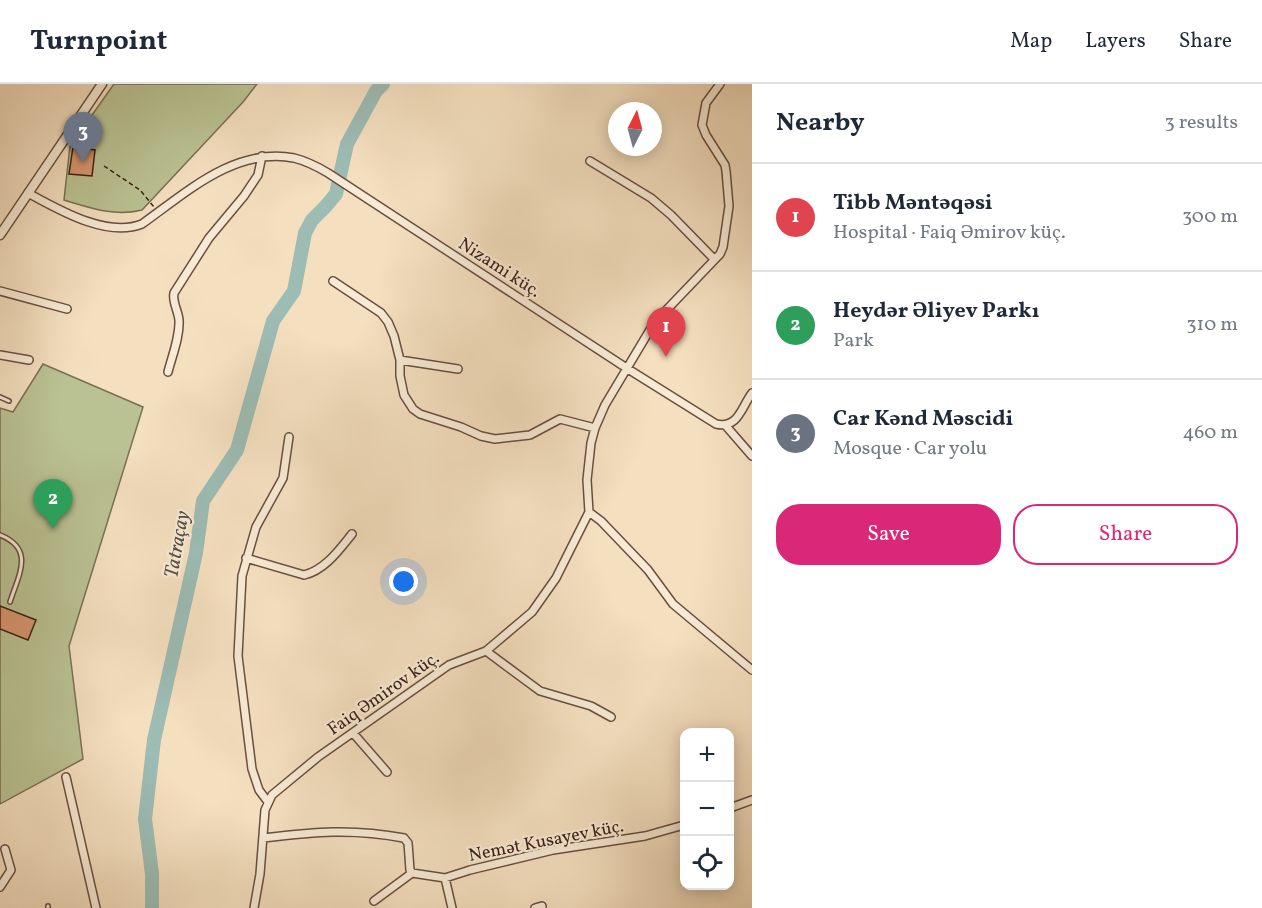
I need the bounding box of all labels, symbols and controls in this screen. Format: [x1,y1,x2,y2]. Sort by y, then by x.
text: Turnpoint [30,22,167,61]
text: Map [1010,27,1052,56]
text: Layers [1085,27,1146,56]
text: Share [1179,27,1232,56]
north arrow [608,102,662,156]
text: Nearby [776,105,865,141]
text: 3 results [1164,109,1238,137]
pin: 3 [64,112,103,162]
text: Tibb Məntəqəsi [833,188,993,219]
text: 1 [791,203,800,231]
text: 300 m [1182,203,1238,231]
text: Hospital · Faiq Əmirov küç. [833,219,1066,247]
street label: Nizami küç. [453,232,545,304]
text: Heydər Əliyev Parkı [833,296,1039,327]
pin: 1 [646,308,686,357]
text: 2 [790,311,801,339]
text: 310 m [1186,311,1238,339]
text: Park [833,327,874,355]
text: Car Kənd Məscidi [833,404,1013,435]
text: 3 [790,419,801,447]
text: 460 m [1182,419,1238,447]
text: Mosque · Car yolu [833,435,987,463]
pin: 2 [34,480,72,529]
button: Save [776,504,1001,565]
button: Share [1013,504,1238,565]
water label: Tatraçay [158,508,198,580]
your location [389,567,418,596]
street label: Faiq Əmirov küç. [323,646,445,742]
map controls [680,728,734,890]
button: + [680,728,734,782]
button: − [680,782,734,836]
street label: Nemət Kusayev küç. [467,814,626,869]
button: locate [680,836,734,890]

